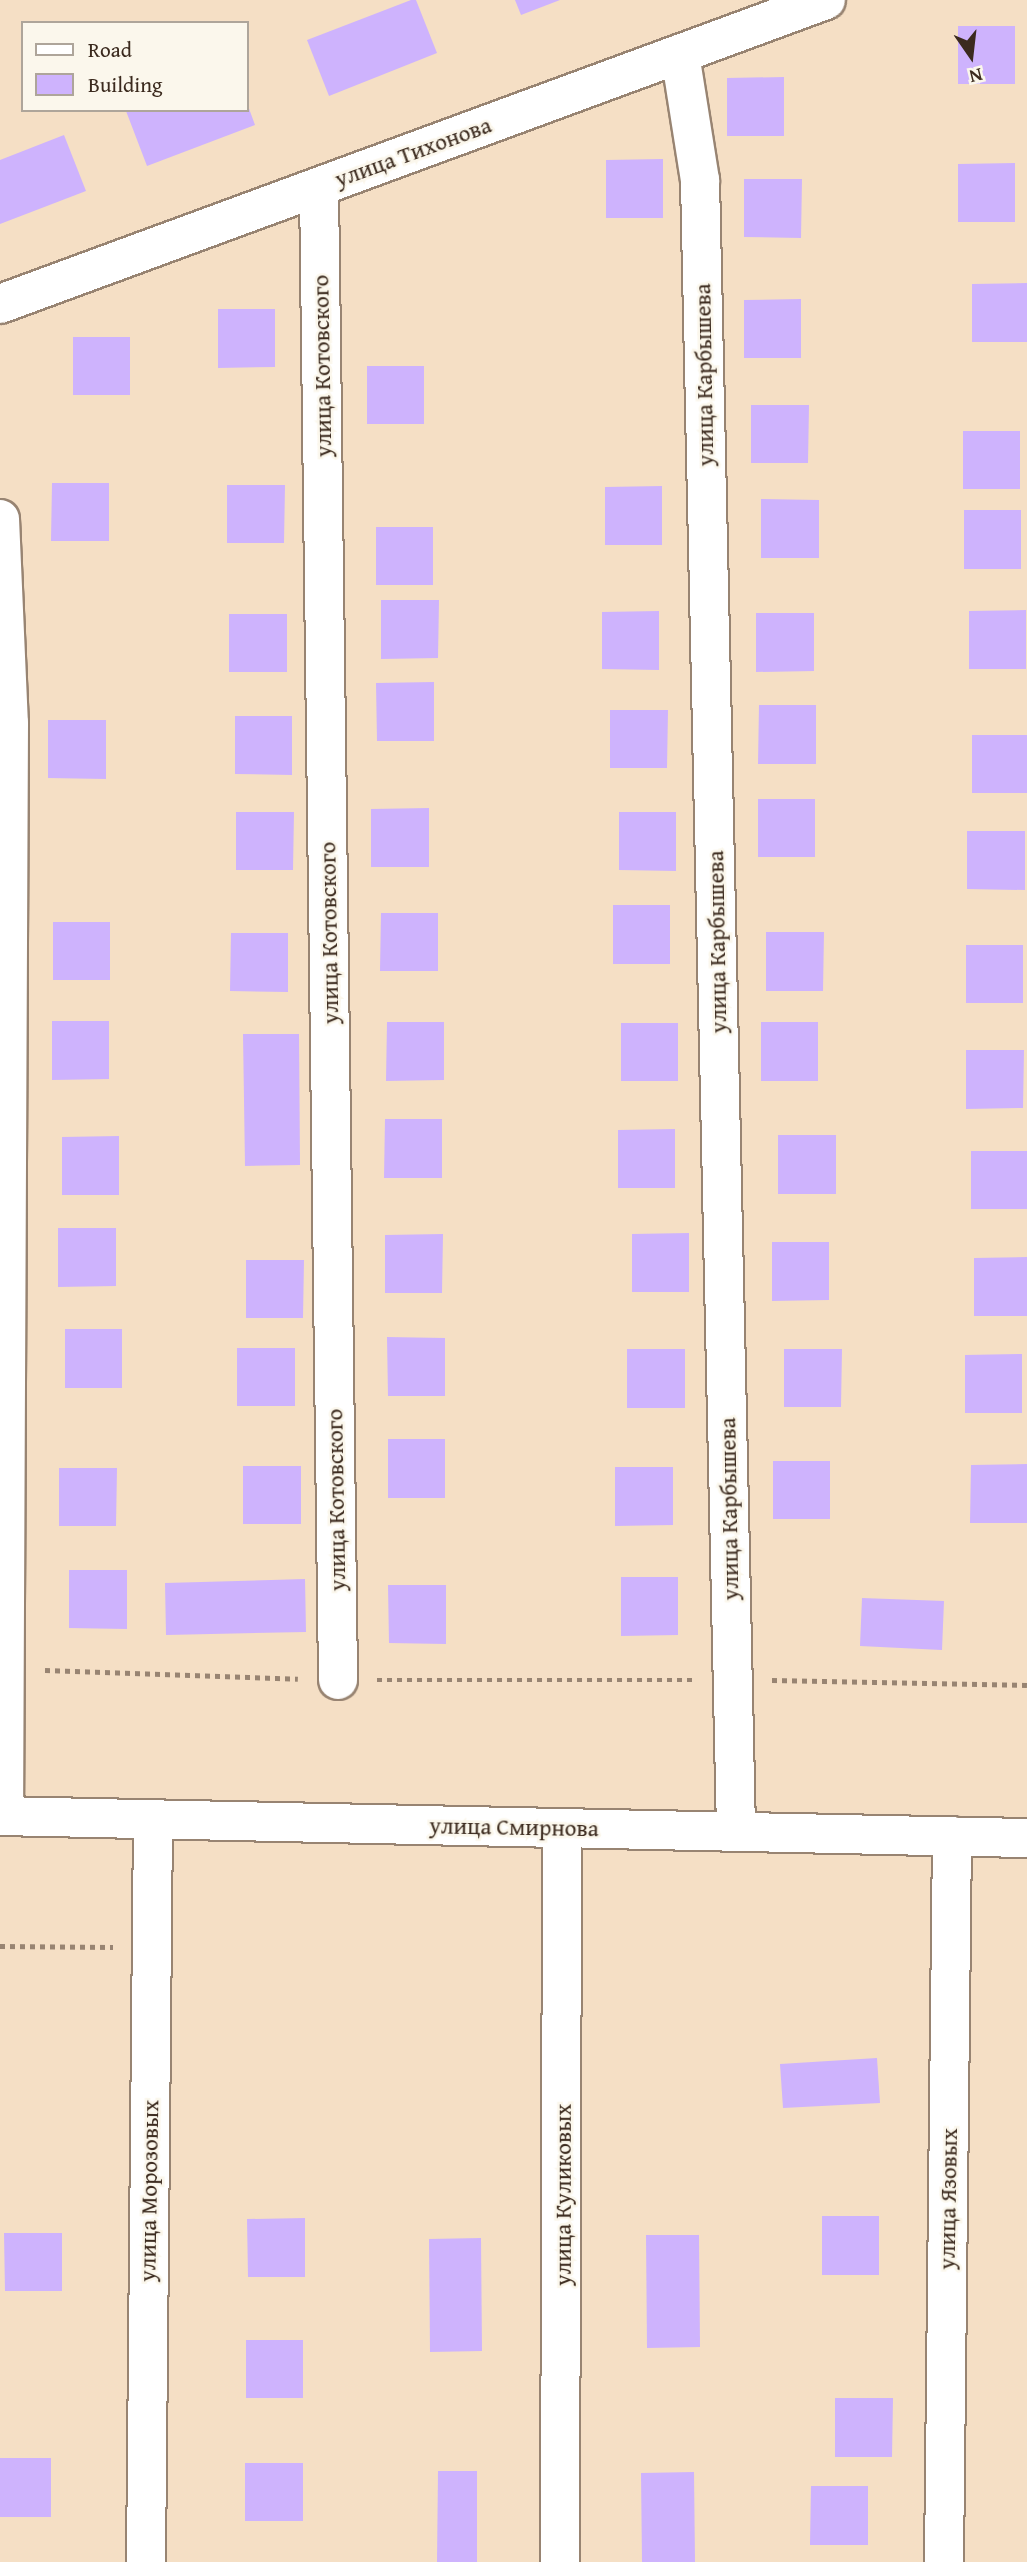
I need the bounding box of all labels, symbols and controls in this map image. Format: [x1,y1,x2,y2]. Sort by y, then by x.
legend [21,21,248,112]
north arrow [936,21,1006,91]
text: Road [88,34,132,65]
text: N [967,61,986,91]
text: Building [88,69,162,100]
street label: улица Тихонова [331,111,495,193]
street label: улица Котовского [307,275,337,457]
street label: улица Карбышева [689,283,719,467]
street label: улица Котовского [314,842,344,1024]
street label: улица Карбышева [702,850,732,1034]
street label: улица Котовского [321,1409,351,1591]
street label: улица Карбышева [714,1417,744,1601]
street label: улица Смирнова [429,1812,599,1842]
street label: улица Морозовых [134,2100,164,2282]
street label: улица Куликовых [549,2104,577,2286]
street label: улица Язовых [933,2128,963,2270]

